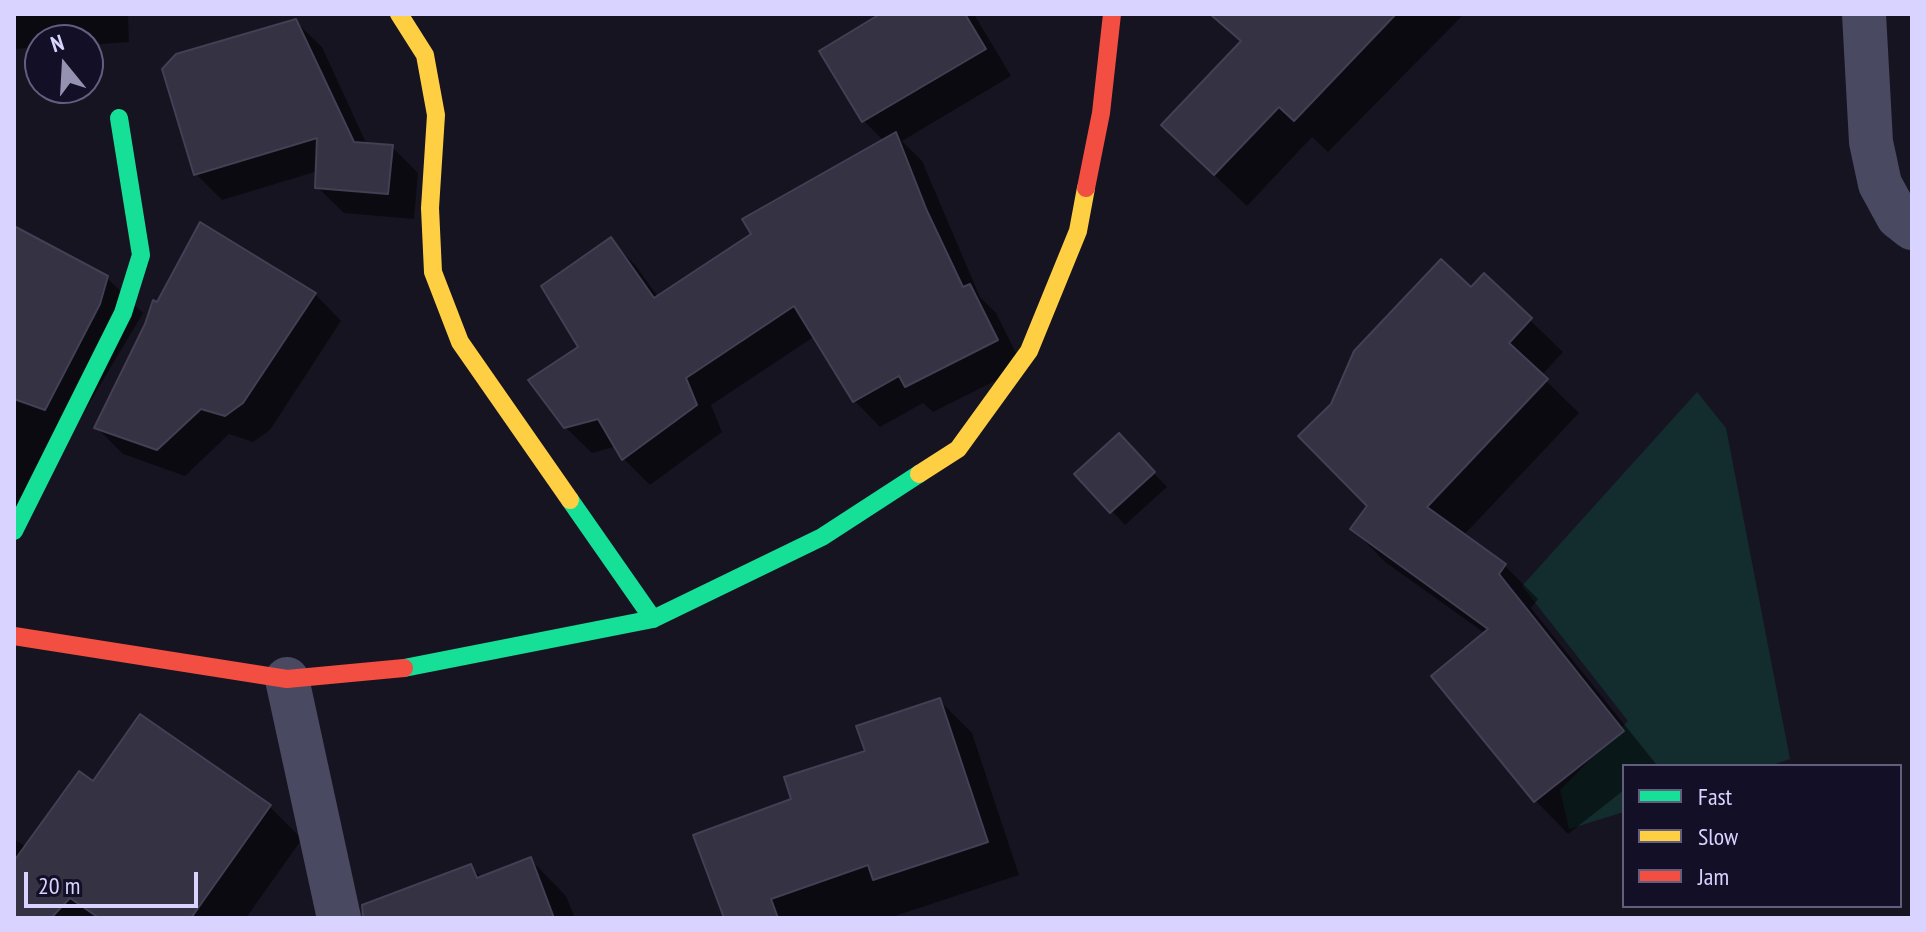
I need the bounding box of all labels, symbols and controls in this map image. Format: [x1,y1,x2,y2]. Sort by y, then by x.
north arrow [24,24,104,104]
text: N [47,28,67,58]
legend [1622,764,1902,908]
text: Fast [1698,781,1732,812]
text: Slow [1698,821,1738,852]
scale bar [28,856,202,906]
text: Jam [1698,861,1729,892]
text: 20 m [38,870,80,901]

